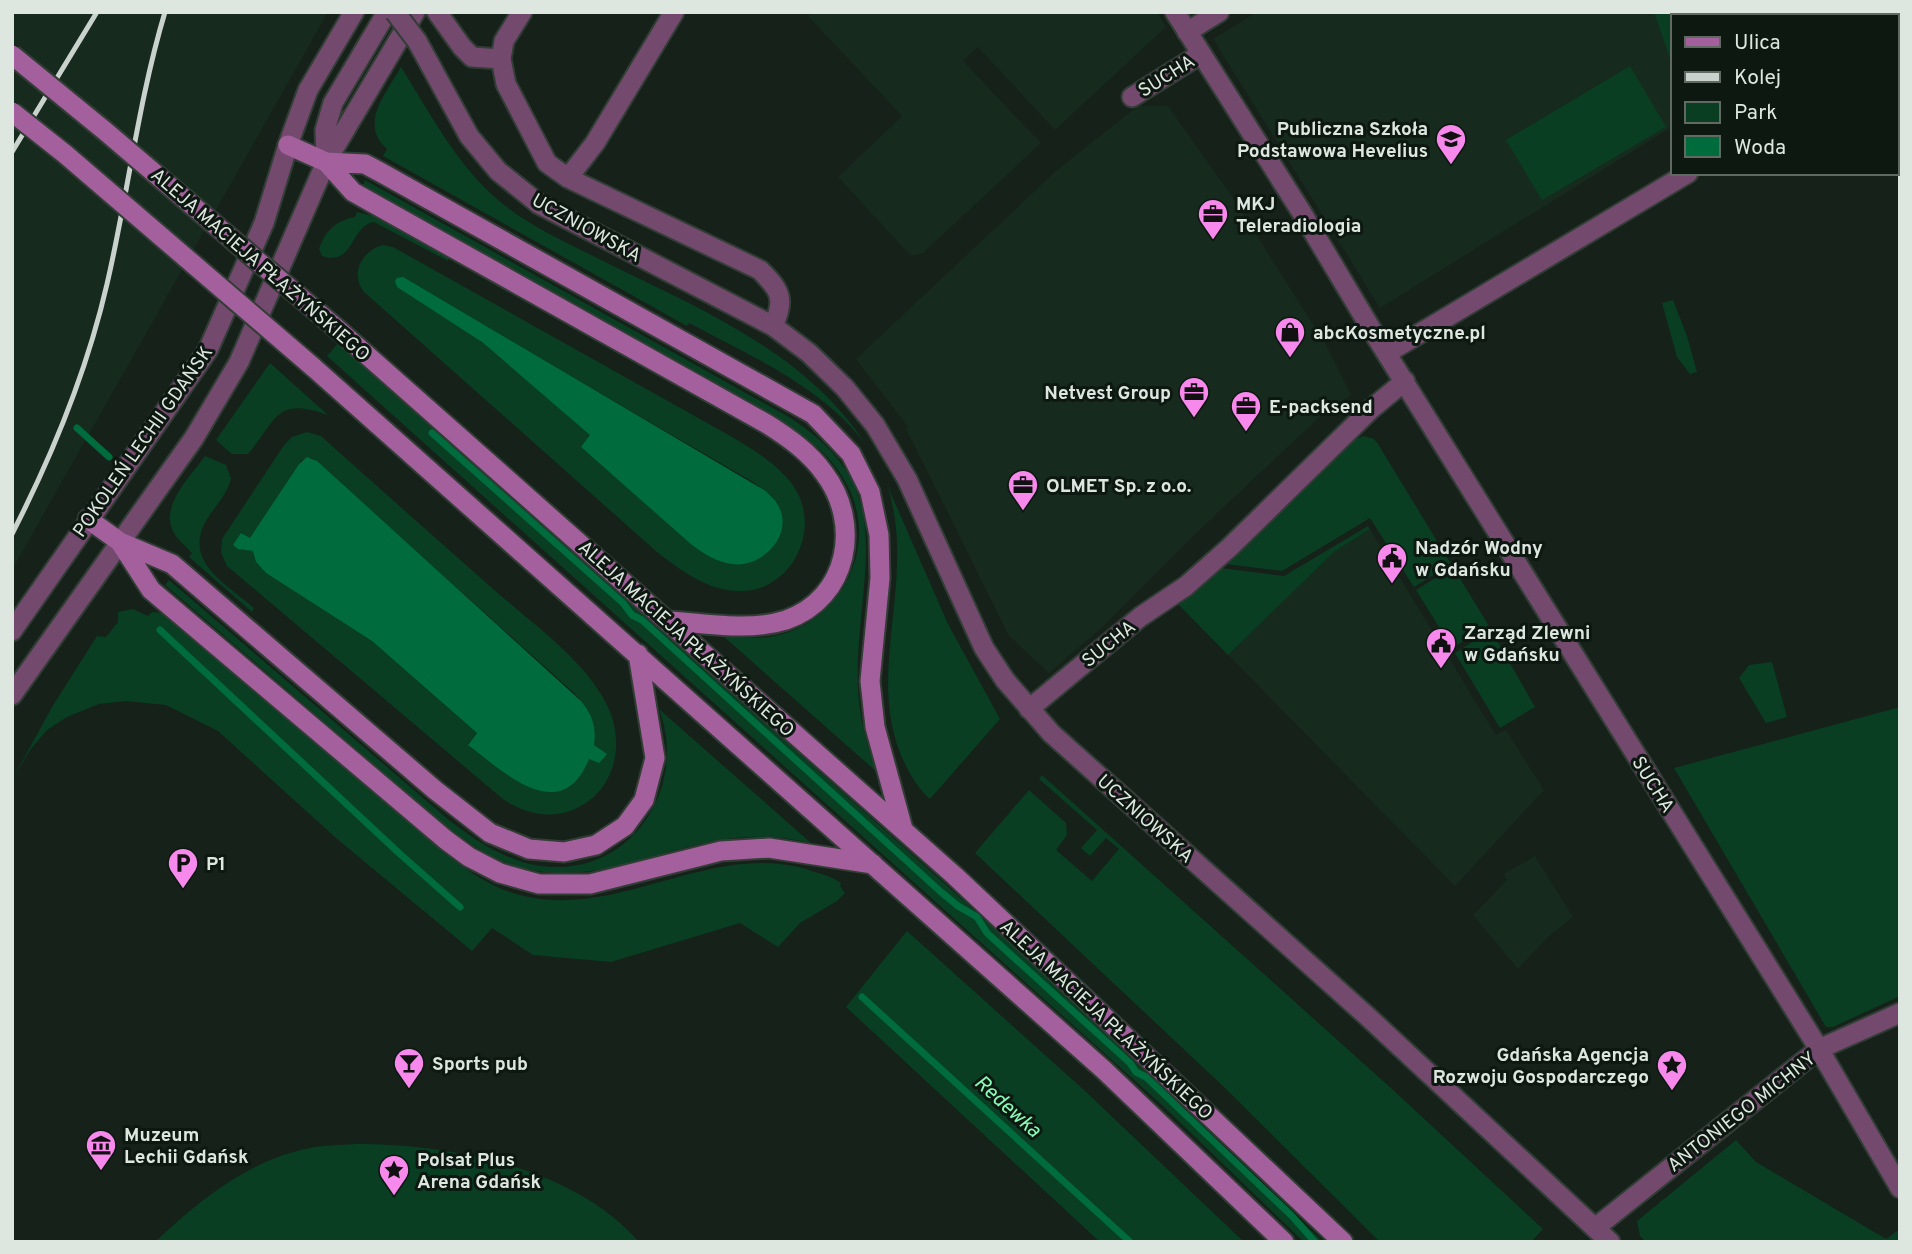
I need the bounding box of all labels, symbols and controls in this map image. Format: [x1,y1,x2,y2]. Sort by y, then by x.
legend [1671,14,1898,175]
text: Ulica [1734,30,1781,57]
street label: SUCHA [1134,50,1200,103]
text: Kolej [1734,65,1781,92]
text: Park [1734,100,1777,127]
place label: Publiczna Szkoła Podstawowa Hevelius [1237,118,1428,164]
school or university icon: Publiczna Szkoła Podstawowa Hevelius [1434,122,1468,166]
text: Woda [1734,135,1786,162]
street label: ALEJA MACIEJA PŁAŻYŃSKIEGO [145,163,375,367]
street label: UCZNIOWSKA [527,189,645,269]
place label: MKJ Teleradiologia [1236,193,1361,239]
office icon: MKJ Teleradiologia [1196,197,1230,241]
shop icon: abcKosmetyczne.pl [1273,315,1307,359]
place label: abcKosmetyczne.pl [1313,322,1486,346]
street label: POKOLEŃ LECHII GDAŃSK [68,341,219,542]
office icon: Netvest Group [1177,375,1211,419]
place label: Netvest Group [1044,382,1171,406]
office icon: E-packsend [1229,389,1263,433]
place label: E-packsend [1269,396,1373,420]
office icon: OLMET Sp. z o.o. [1006,468,1040,512]
place label: OLMET Sp. z o.o. [1046,475,1191,499]
street label: ALEJA MACIEJA PŁAŻYŃSKIEGO [573,535,799,743]
place label: Nadzór Wodny w Gdańsku [1415,537,1543,583]
public building icon: Nadzór Wodny w Gdańsku [1375,541,1409,585]
street label: SUCHA [1077,616,1141,674]
place label: Zarząd Zlewni w Gdańsku [1464,622,1590,668]
public building icon: Zarząd Zlewni w Gdańsku [1424,626,1458,670]
street label: SUCHA [1626,752,1679,818]
street label: UCZNIOWSKA [1091,770,1198,869]
parking icon: P1 [166,846,200,890]
place label: P1 [206,853,226,877]
street label: ALEJA MACIEJA PŁAŻYŃSKIEGO [994,915,1218,1126]
place label: Gdańska Agencja Rozwoju Gospodarczego [1433,1044,1649,1090]
bar icon: Sports pub [392,1046,426,1090]
street label: ANTONIEGO MICHNY [1663,1047,1821,1178]
place icon: Gdańska Agencja Rozwoju Gospodarczego [1655,1048,1689,1092]
place label: Sports pub [432,1053,528,1077]
water label: Redewka [968,1070,1046,1144]
place label: Muzeum Lechii Gdańsk [124,1124,249,1170]
museum icon: Muzeum Lechii Gdańsk [84,1128,118,1172]
place label: Polsat Plus Arena Gdańsk [417,1149,542,1195]
place icon: Polsat Plus Arena Gdańsk [377,1153,411,1197]

